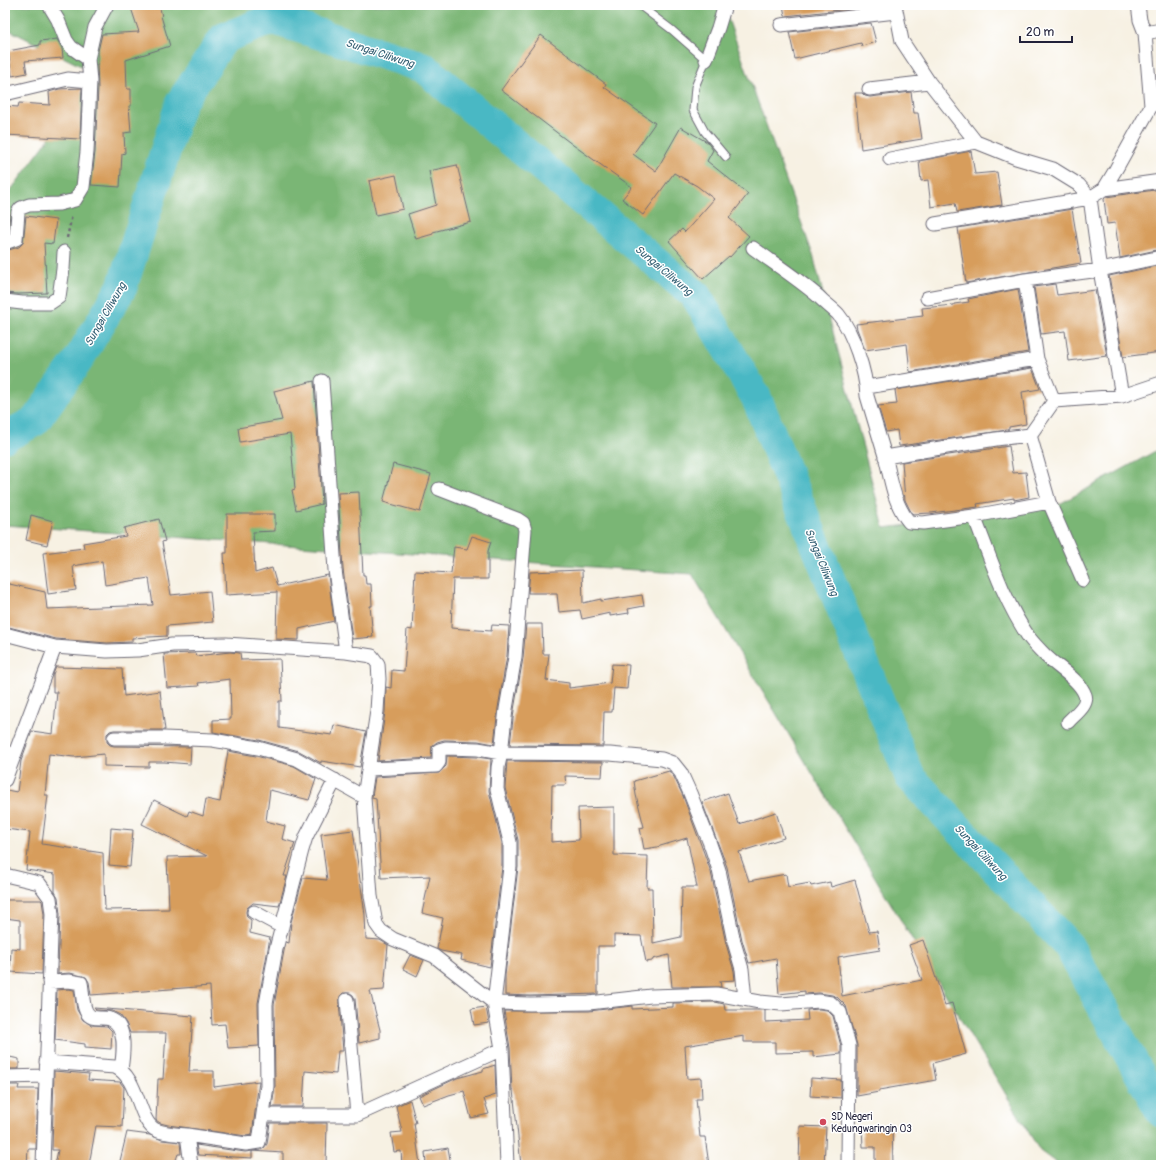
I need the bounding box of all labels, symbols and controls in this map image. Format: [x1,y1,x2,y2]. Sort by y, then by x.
scale bar [1020,18,1072,44]
text: 20 m [1026,25,1055,40]
water label: Sungai Ciliwung [344,36,417,71]
water label: Sungai Ciliwung [632,243,696,299]
water label: Sungai Ciliwung [82,279,130,348]
water label: Sungai Ciliwung [802,527,841,599]
water label: Sungai Ciliwung [952,822,1011,884]
place label: SD Negeri Kedungwaringin 03 [831,1111,912,1135]
marker: SD Negeri Kedungwaringin 03 [818,1117,828,1127]

